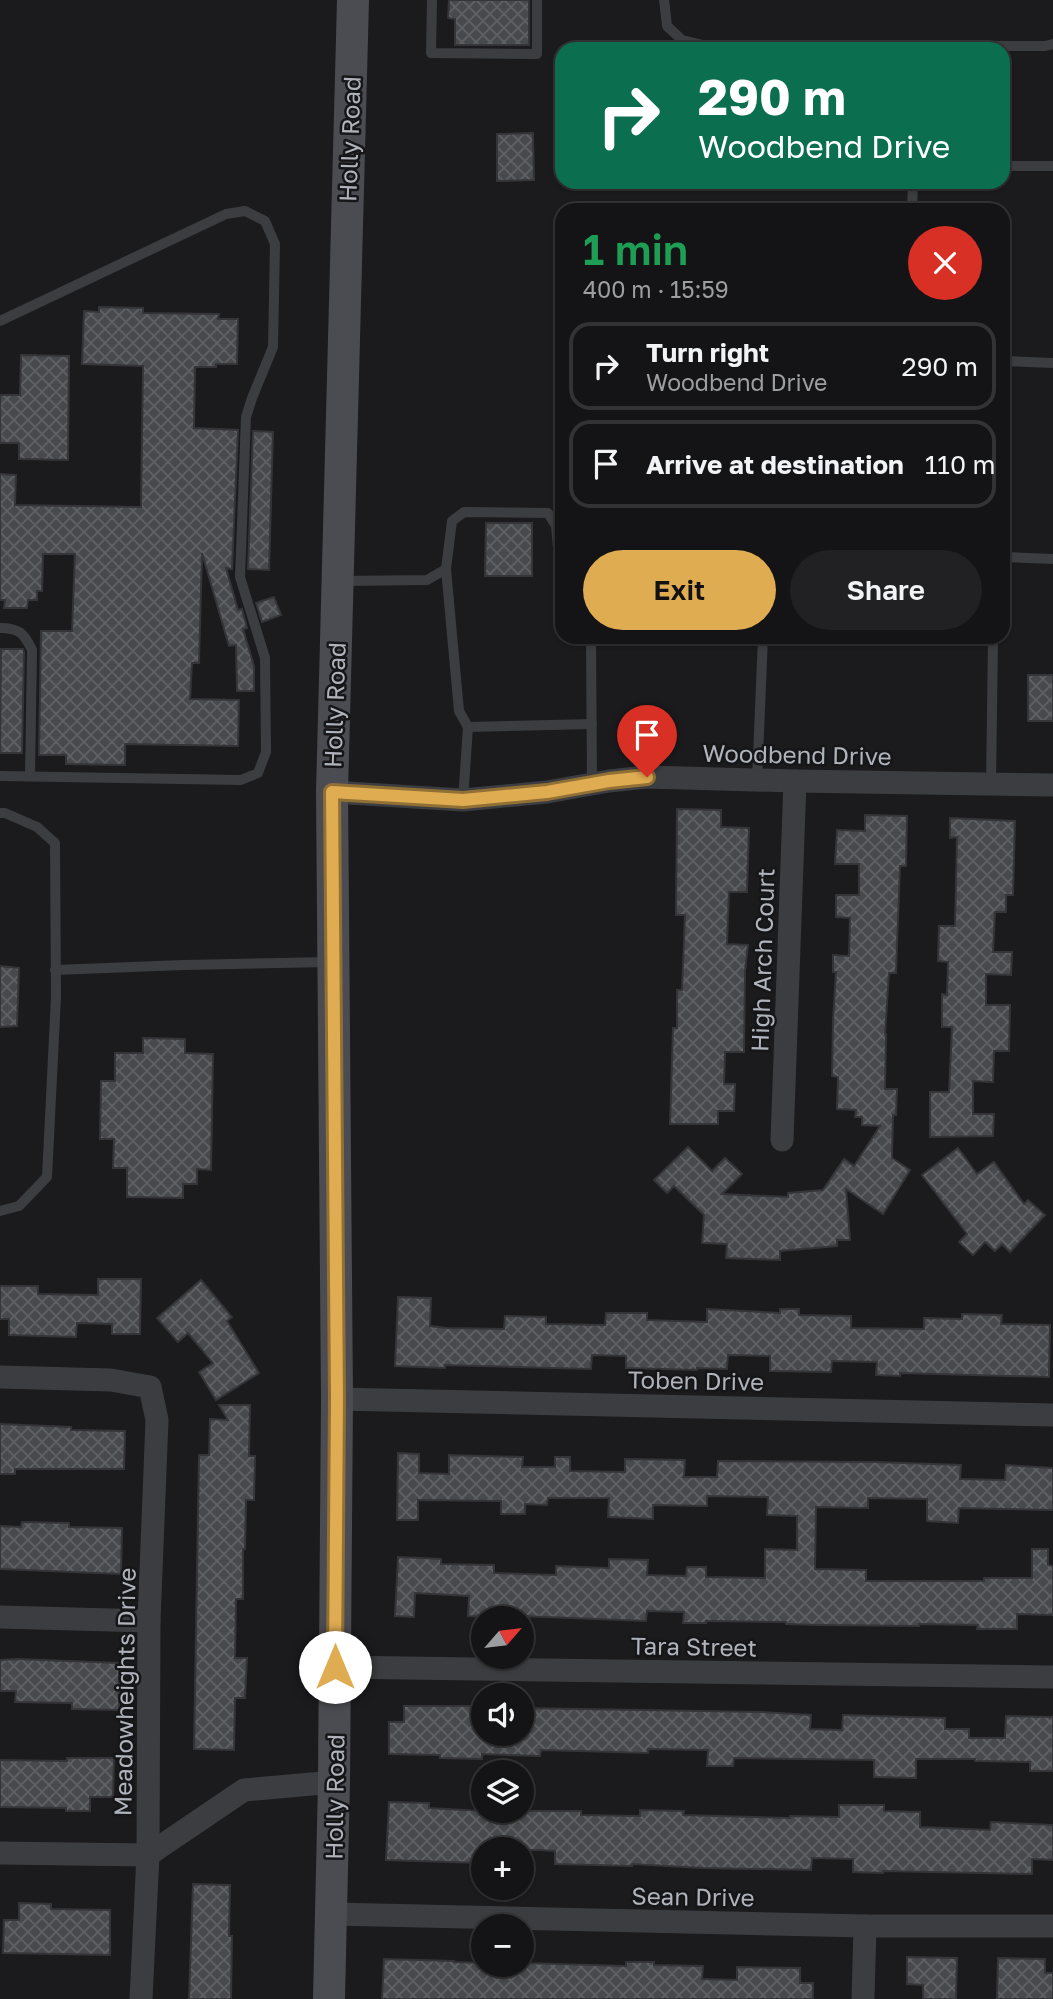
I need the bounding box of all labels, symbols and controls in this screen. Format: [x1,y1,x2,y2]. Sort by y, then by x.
text: 290 m [698,67,846,126]
icon: right [583,70,674,161]
street label: Holly Road [332,76,366,202]
text: Woodbend Drive [698,127,950,165]
text: 1 min [583,224,688,274]
button: close [908,226,982,300]
text: 400 m · 15:59 [583,275,729,303]
text: Turn right [646,337,769,368]
icon: right [587,347,625,385]
text: 290 m [902,351,978,382]
text: Woodbend Drive [646,368,827,396]
icon: arrive [587,445,625,483]
text: Arrive at destination [646,449,904,480]
text: 110 m [925,449,996,480]
button: Exit [583,550,776,630]
button: Share [790,550,982,630]
street label: Holly Road [317,642,351,768]
pin [617,705,677,777]
icon: arrive [628,716,666,754]
street label: Woodbend Drive [702,738,892,770]
street label: High Arch Court [744,868,780,1052]
street label: Toben Drive [628,1364,764,1396]
street label: Meadowheights Drive [107,1567,141,1817]
north arrow [471,1606,534,1670]
map controls [471,1606,534,1977]
position arrow [298,1630,372,1704]
street label: Tara Street [631,1630,757,1662]
button: sound [471,1683,534,1746]
street label: Holly Road [318,1734,350,1860]
button: layers [471,1760,534,1823]
button: + [471,1837,534,1900]
street label: Sean Drive [631,1880,755,1912]
button: − [471,1914,534,1977]

